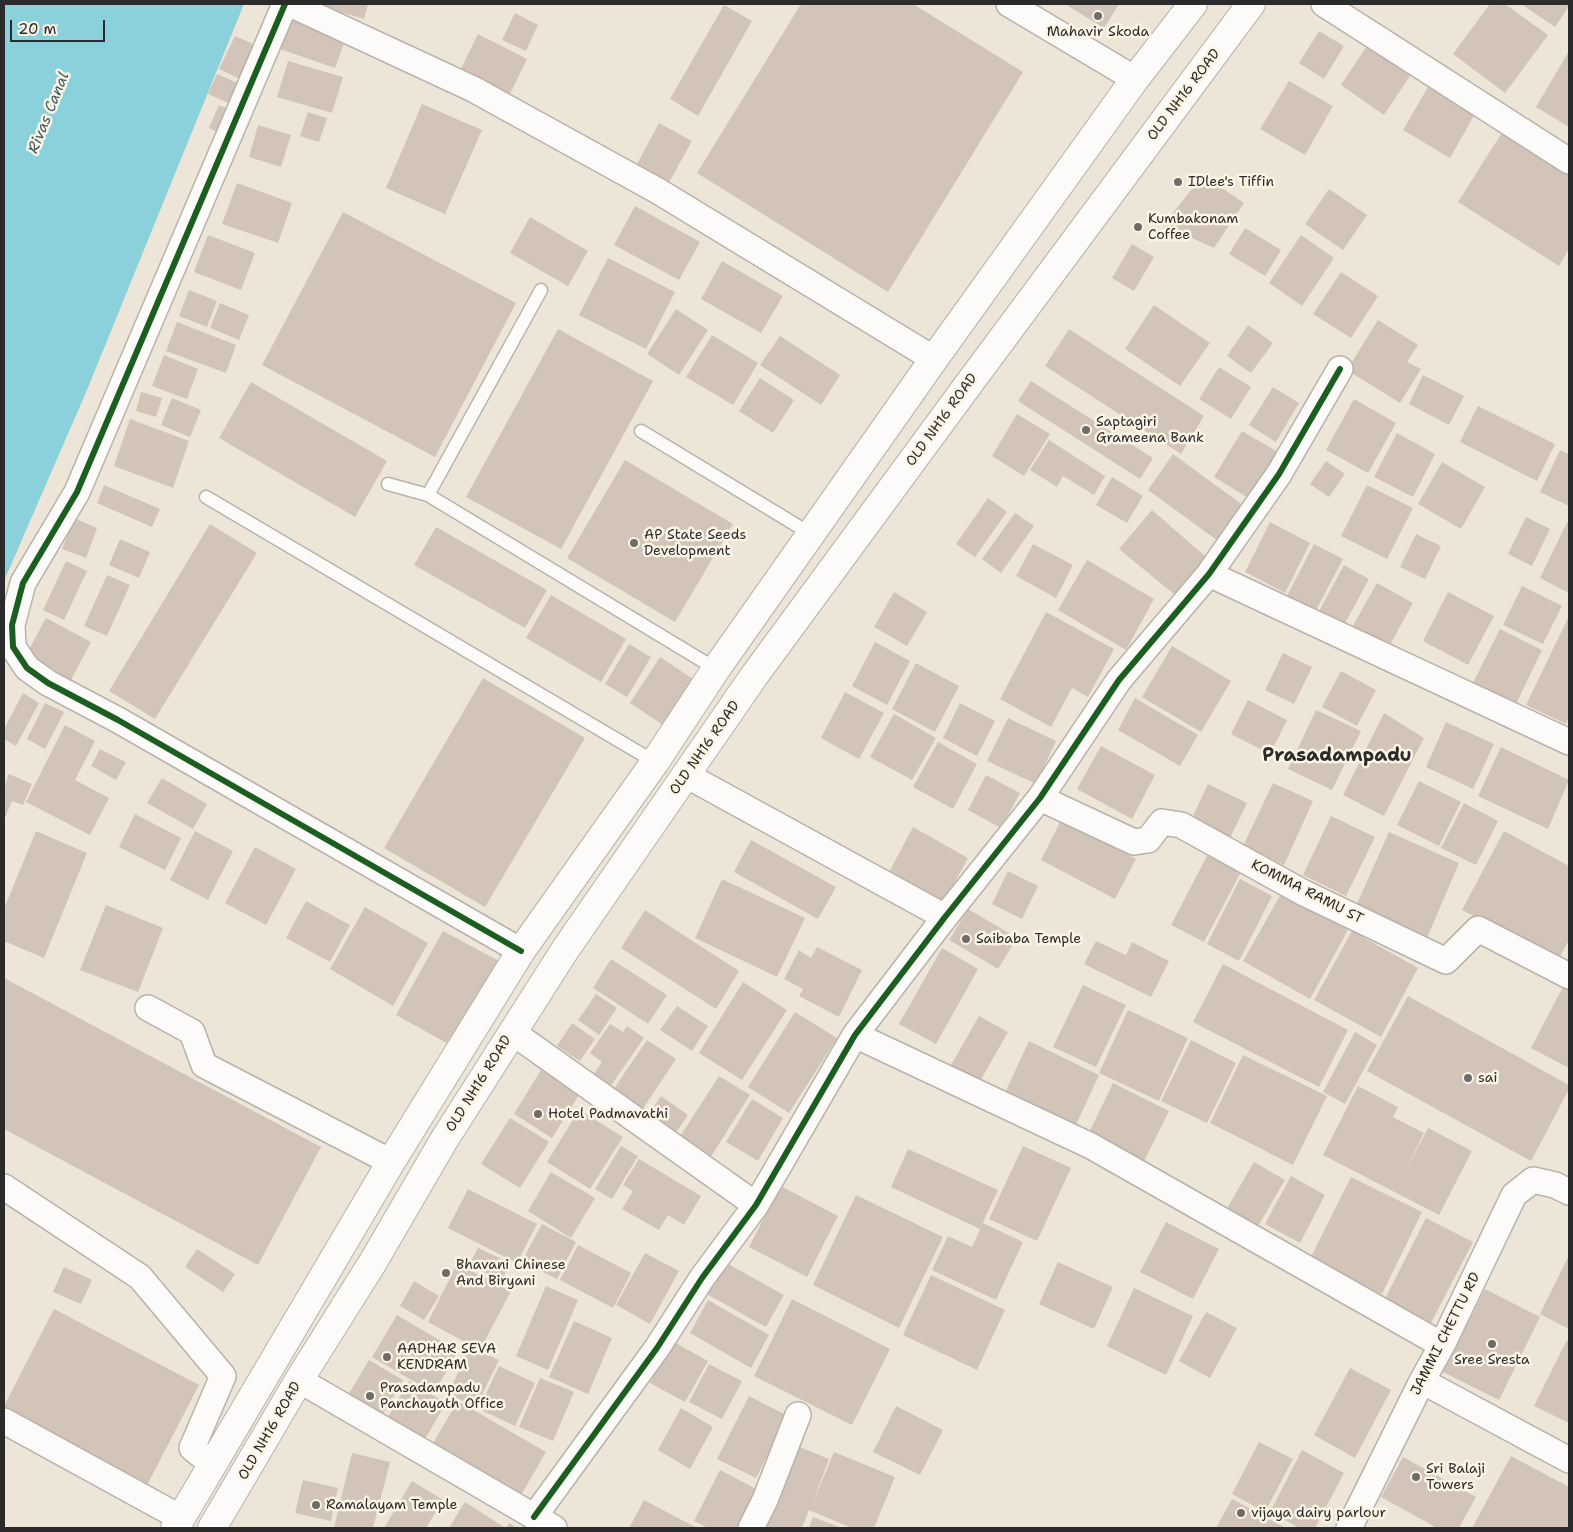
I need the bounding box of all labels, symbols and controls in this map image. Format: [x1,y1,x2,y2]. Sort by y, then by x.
scale bar [12,10,108,42]
marker: Mahavir Skoda [1092,10,1104,22]
text: 20 m [18,19,57,39]
place label: Mahavir Skoda [1047,24,1149,40]
street label: OLD NH16 ROAD [1144,46,1224,144]
water label: Rivas Canal [25,70,73,156]
place label: IDlee's Tiffin [1188,174,1274,190]
marker: IDlee's Tiffin [1172,176,1184,188]
place label: Kumbakonam Coffee [1148,211,1238,243]
marker: Kumbakonam Coffee [1132,221,1144,233]
street label: OLD NH16 ROAD [903,370,981,470]
place label: Saptagiri Grameena Bank [1096,414,1204,447]
marker: Saptagiri Grameena Bank [1080,424,1092,436]
place label: AP State Seeds Development [644,527,746,560]
marker: AP State Seeds Development [628,537,640,549]
street label: OLD NH16 ROAD [666,698,744,798]
district label: Prasadampadu [1262,745,1412,767]
street label: KOMMA RAMU ST [1248,856,1366,928]
place label: Saibaba Temple [976,931,1081,947]
marker: Saibaba Temple [960,933,972,945]
street label: OLD NH16 ROAD [443,1033,515,1135]
place label: sai [1478,1070,1497,1086]
marker: sai [1462,1072,1474,1084]
place label: Hotel Padmavathi [548,1106,668,1122]
marker: Hotel Padmavathi [532,1108,544,1120]
place label: Bhavani Chinese And Biryani [456,1257,566,1290]
marker: Bhavani Chinese And Biryani [440,1267,452,1279]
street label: JAMMI CHETTU RD [1408,1270,1484,1398]
marker: Sree Sresta [1486,1338,1498,1350]
place label: AADHAR SEVA KENDRAM [397,1341,496,1374]
marker: AADHAR SEVA KENDRAM [381,1351,393,1363]
place label: Sree Sresta [1454,1352,1530,1368]
street label: OLD NH16 ROAD [235,1379,305,1483]
place label: Prasadampadu Panchayath Office [380,1380,504,1412]
marker: Prasadampadu Panchayath Office [364,1390,376,1402]
place label: Sri Balaji Towers [1426,1461,1485,1494]
marker: Sri Balaji Towers [1410,1471,1422,1483]
place label: Ramalayam Temple [326,1497,457,1513]
marker: Ramalayam Temple [310,1499,322,1511]
place label: vijaya dairy parlour [1251,1505,1386,1521]
marker: vijaya dairy parlour [1235,1507,1247,1519]

